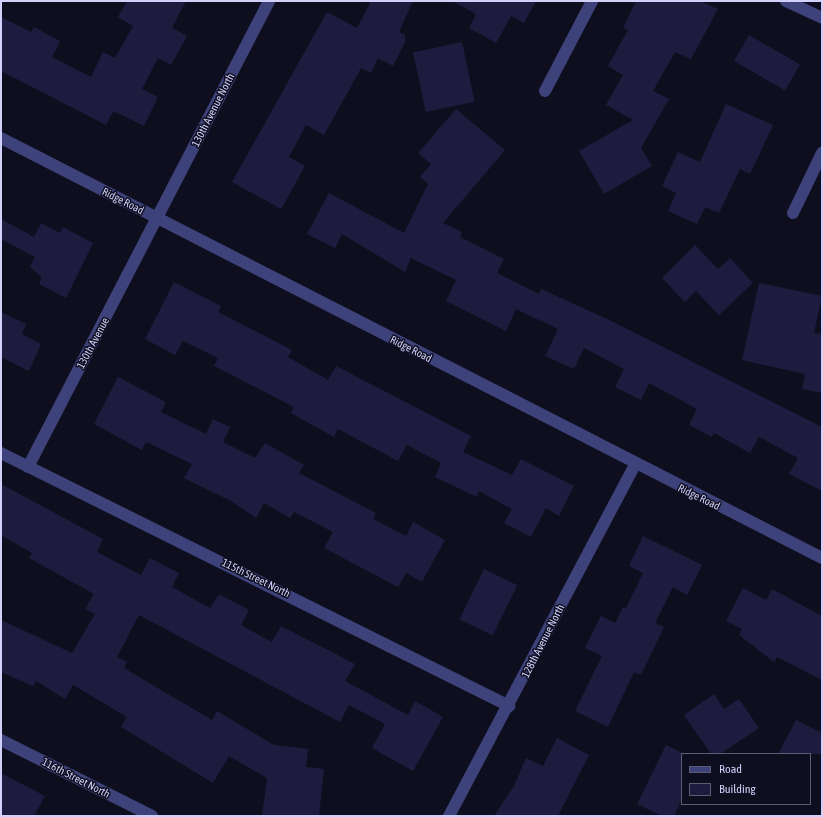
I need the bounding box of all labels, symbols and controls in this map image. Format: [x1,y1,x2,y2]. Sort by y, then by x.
street label: 130th Avenue North [189,71,237,149]
street label: Ridge Road [100,185,146,217]
street label: 130th Avenue [74,315,112,371]
street label: Ridge Road [388,333,434,365]
street label: Ridge Road [676,481,722,513]
street label: 115th Street North [220,556,292,600]
street label: 128th Avenue North [519,602,567,680]
legend [681,753,811,805]
street label: 116th Street North [40,755,112,801]
text: Road [719,762,742,776]
text: Building [719,782,756,796]

